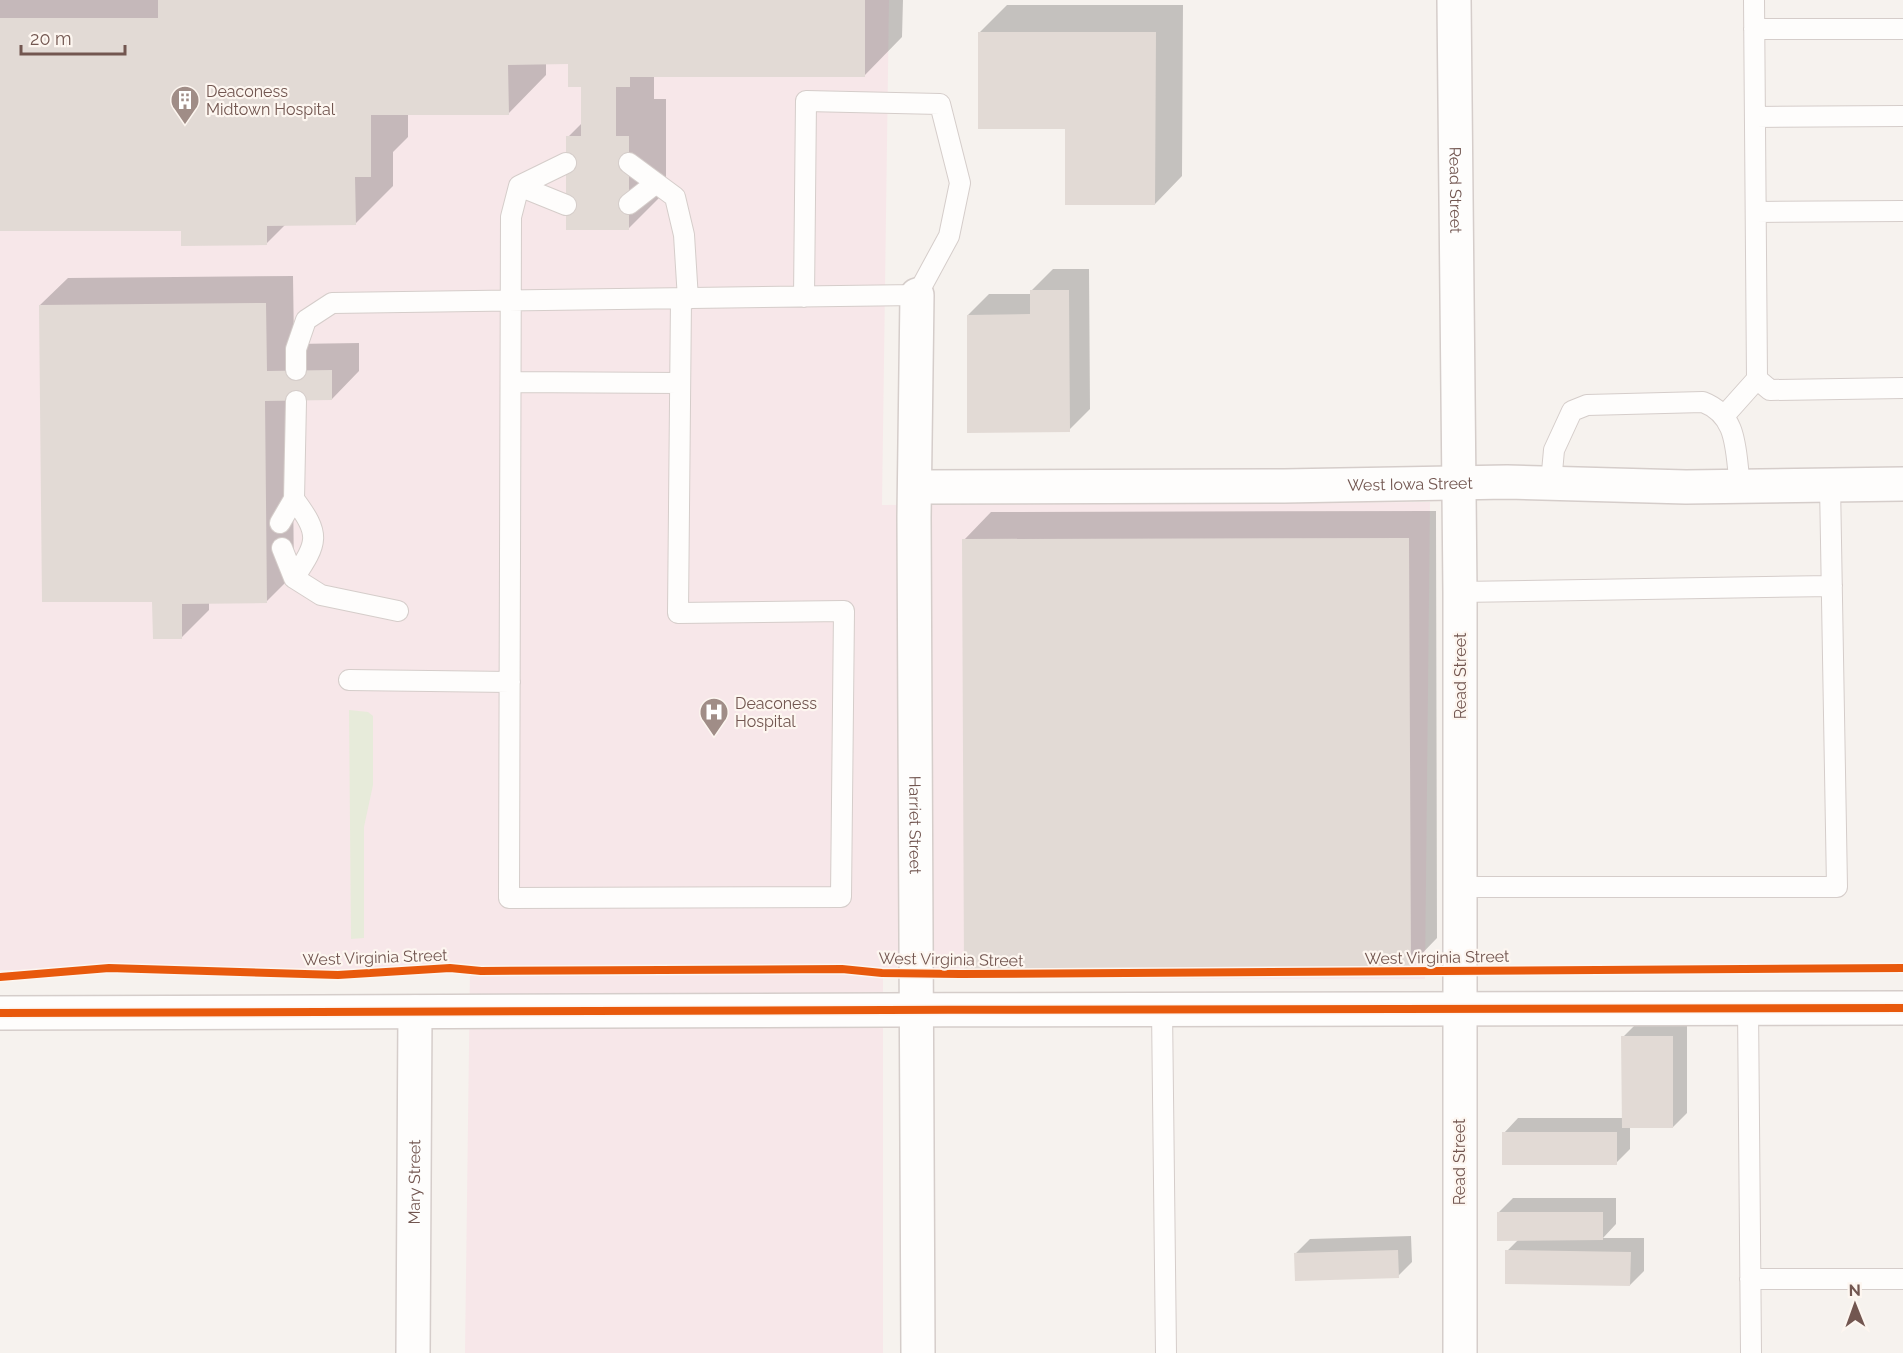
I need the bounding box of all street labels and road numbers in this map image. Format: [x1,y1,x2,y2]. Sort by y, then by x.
street label: Read Street [1445,147,1465,234]
street label: West Iowa Street [1347,474,1473,495]
street label: Read Street [1451,632,1470,719]
street label: Harriet Street [905,776,925,875]
street label: West Virginia Street [302,945,448,970]
street label: West Virginia Street [1364,947,1510,968]
street label: West Virginia Street [878,949,1024,970]
street label: Read Street [1450,1118,1469,1205]
street label: Mary Street [405,1139,424,1225]

